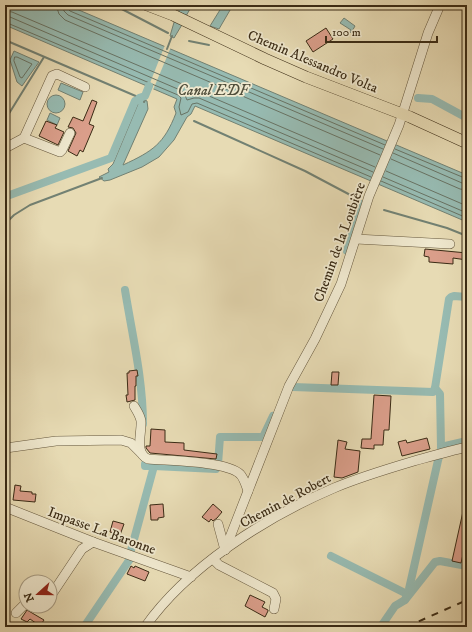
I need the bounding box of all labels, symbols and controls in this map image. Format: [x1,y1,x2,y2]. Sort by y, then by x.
scale bar [326,18,437,44]
text: 100 m [332,25,361,40]
street label: Chemin Alessandro Volta [245,26,380,98]
water label: Canal EDF [178,81,251,100]
street label: Chemin de la Loubière [310,180,370,305]
street label: Chemin de Robert [237,469,335,532]
street label: Impasse La Baronne [45,503,158,559]
north arrow [18,574,58,614]
text: N [21,591,38,604]

